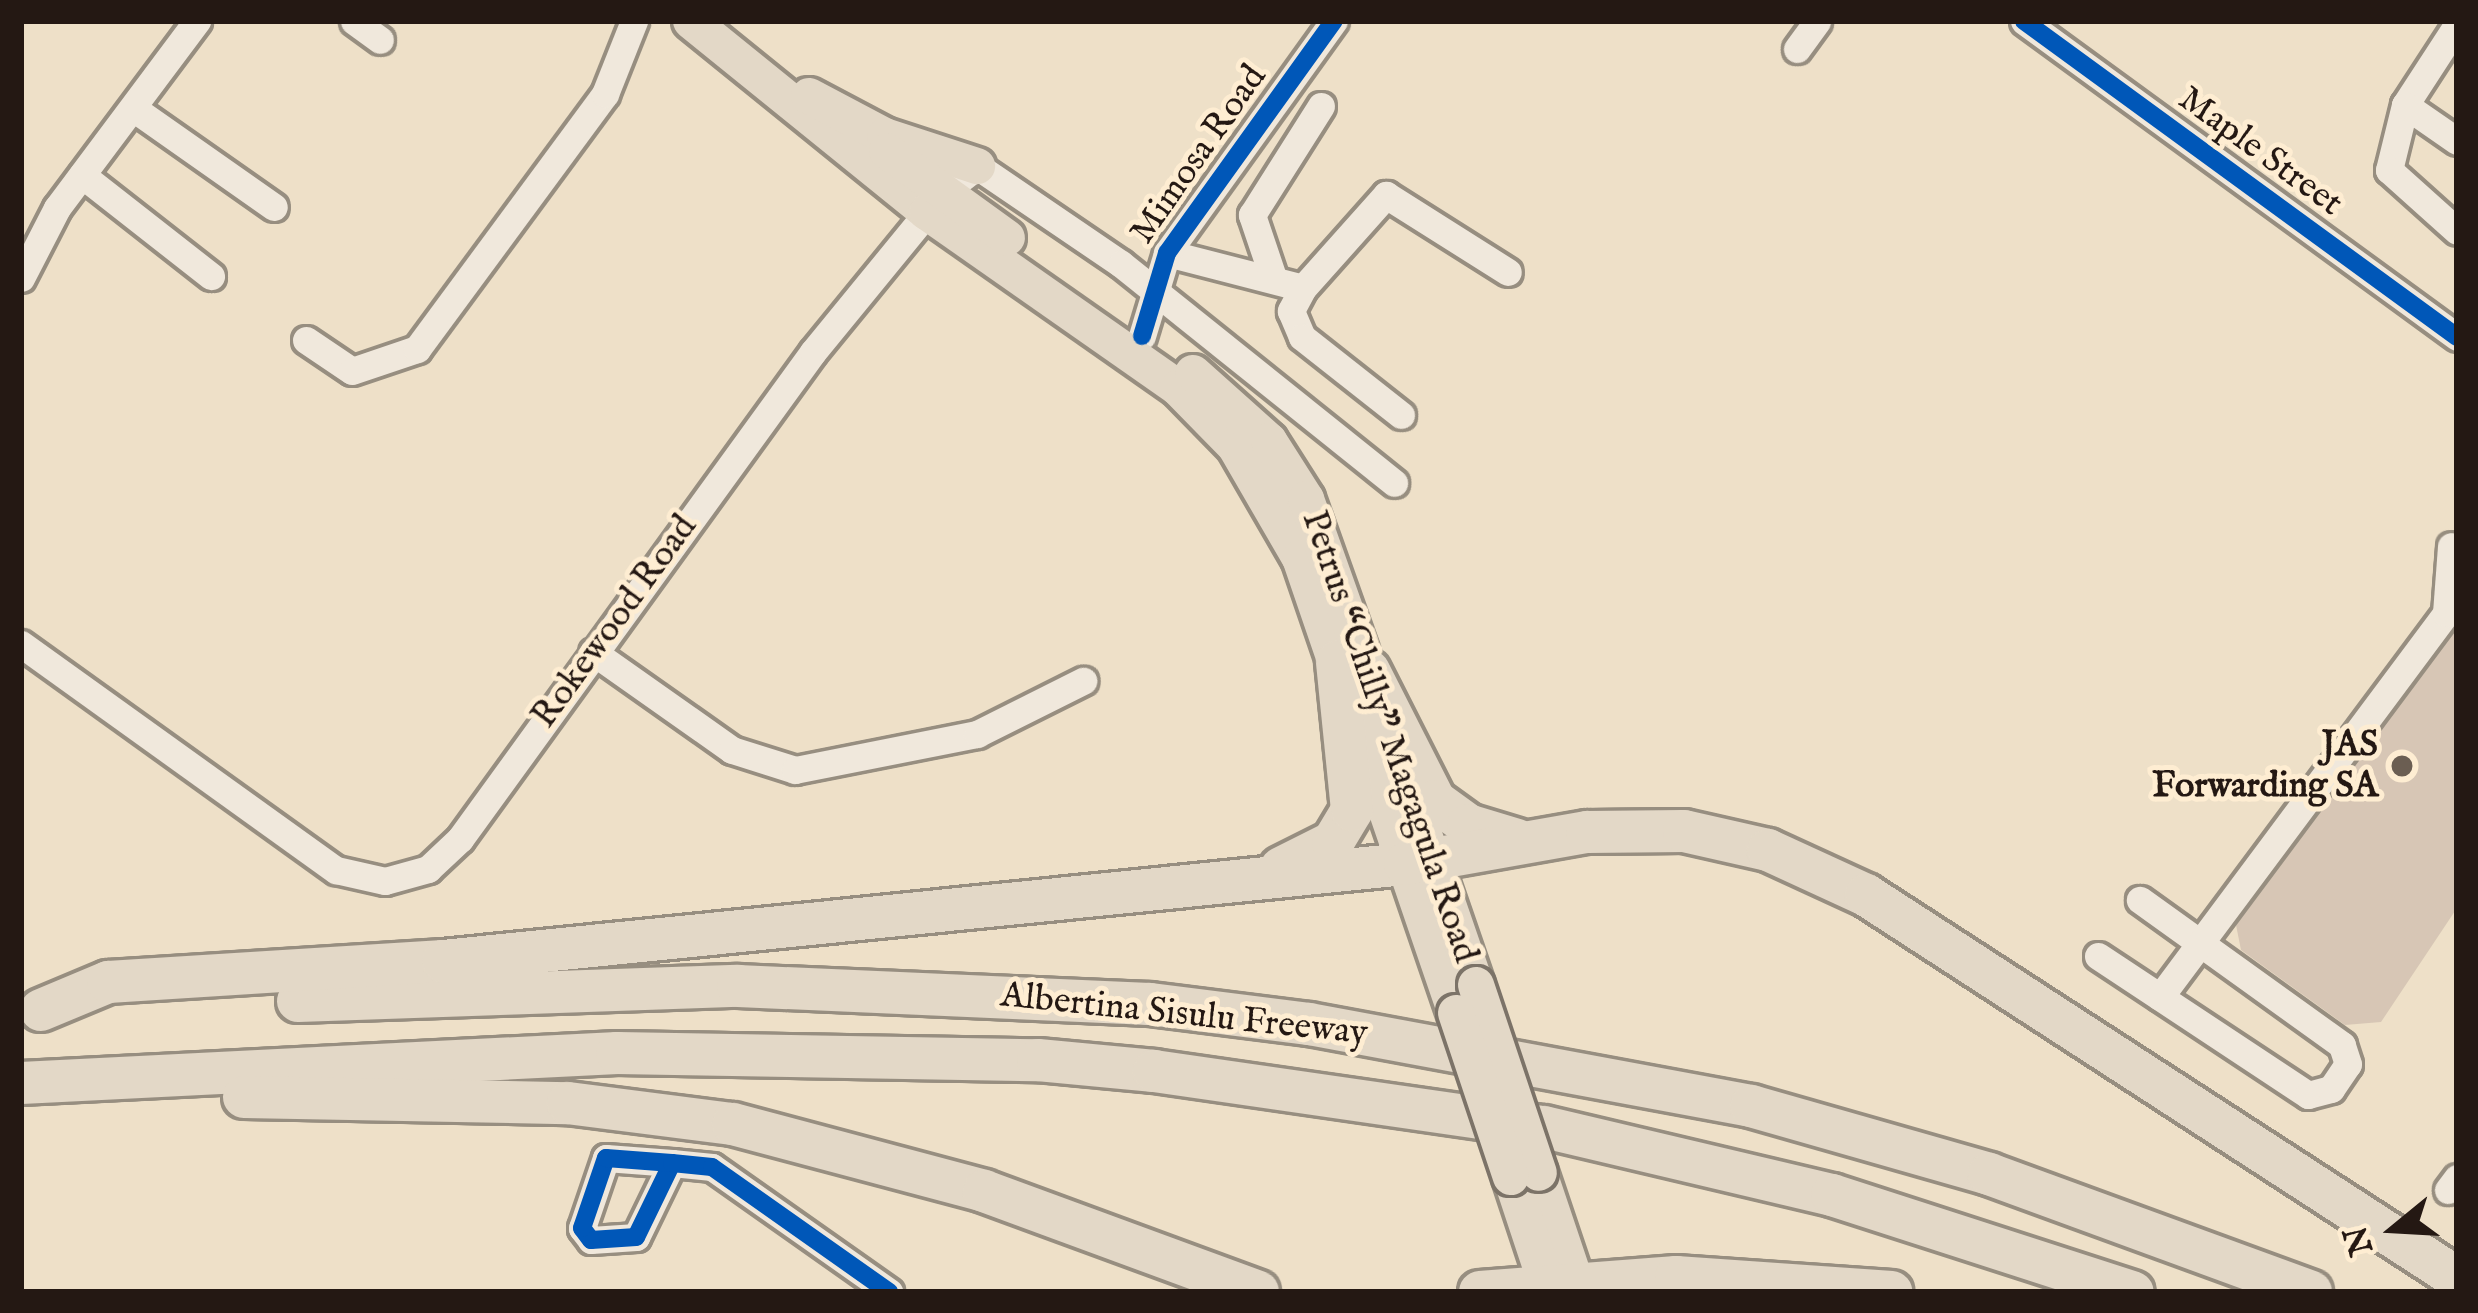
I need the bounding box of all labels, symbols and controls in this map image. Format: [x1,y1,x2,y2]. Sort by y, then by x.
street label: Mimosa Road [1122,57,1276,253]
street label: Maple Street [2170,78,2350,226]
street label: Petrus “Chilly” Magagula Road [1291,506,1487,968]
street label: Rokewood Road [523,507,707,737]
place label: JAS Forwarding SA [2152,723,2378,808]
marker: JAS Forwarding SA [2389,753,2415,779]
street label: Albertina Sisulu Freeway [998,974,1370,1056]
north arrow [2334,1169,2454,1289]
text: N [2335,1220,2384,1260]

